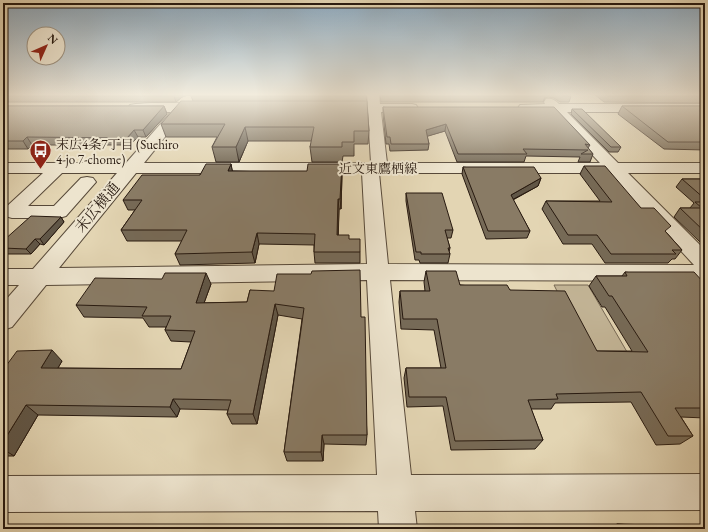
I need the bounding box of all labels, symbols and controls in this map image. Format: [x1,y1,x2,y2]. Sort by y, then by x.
north arrow [26,26,66,66]
text: N [45,31,61,47]
place label: 末広4条7丁目 (Suehiro 4-jo 7-chome) [56,136,179,168]
bus stop icon: 末広4条7丁目 (Suehiro 4-jo 7-chome) [28,138,54,171]
street label: 近文東鷹栖線 [339,160,417,177]
street label: 末広横通 [70,178,124,236]

